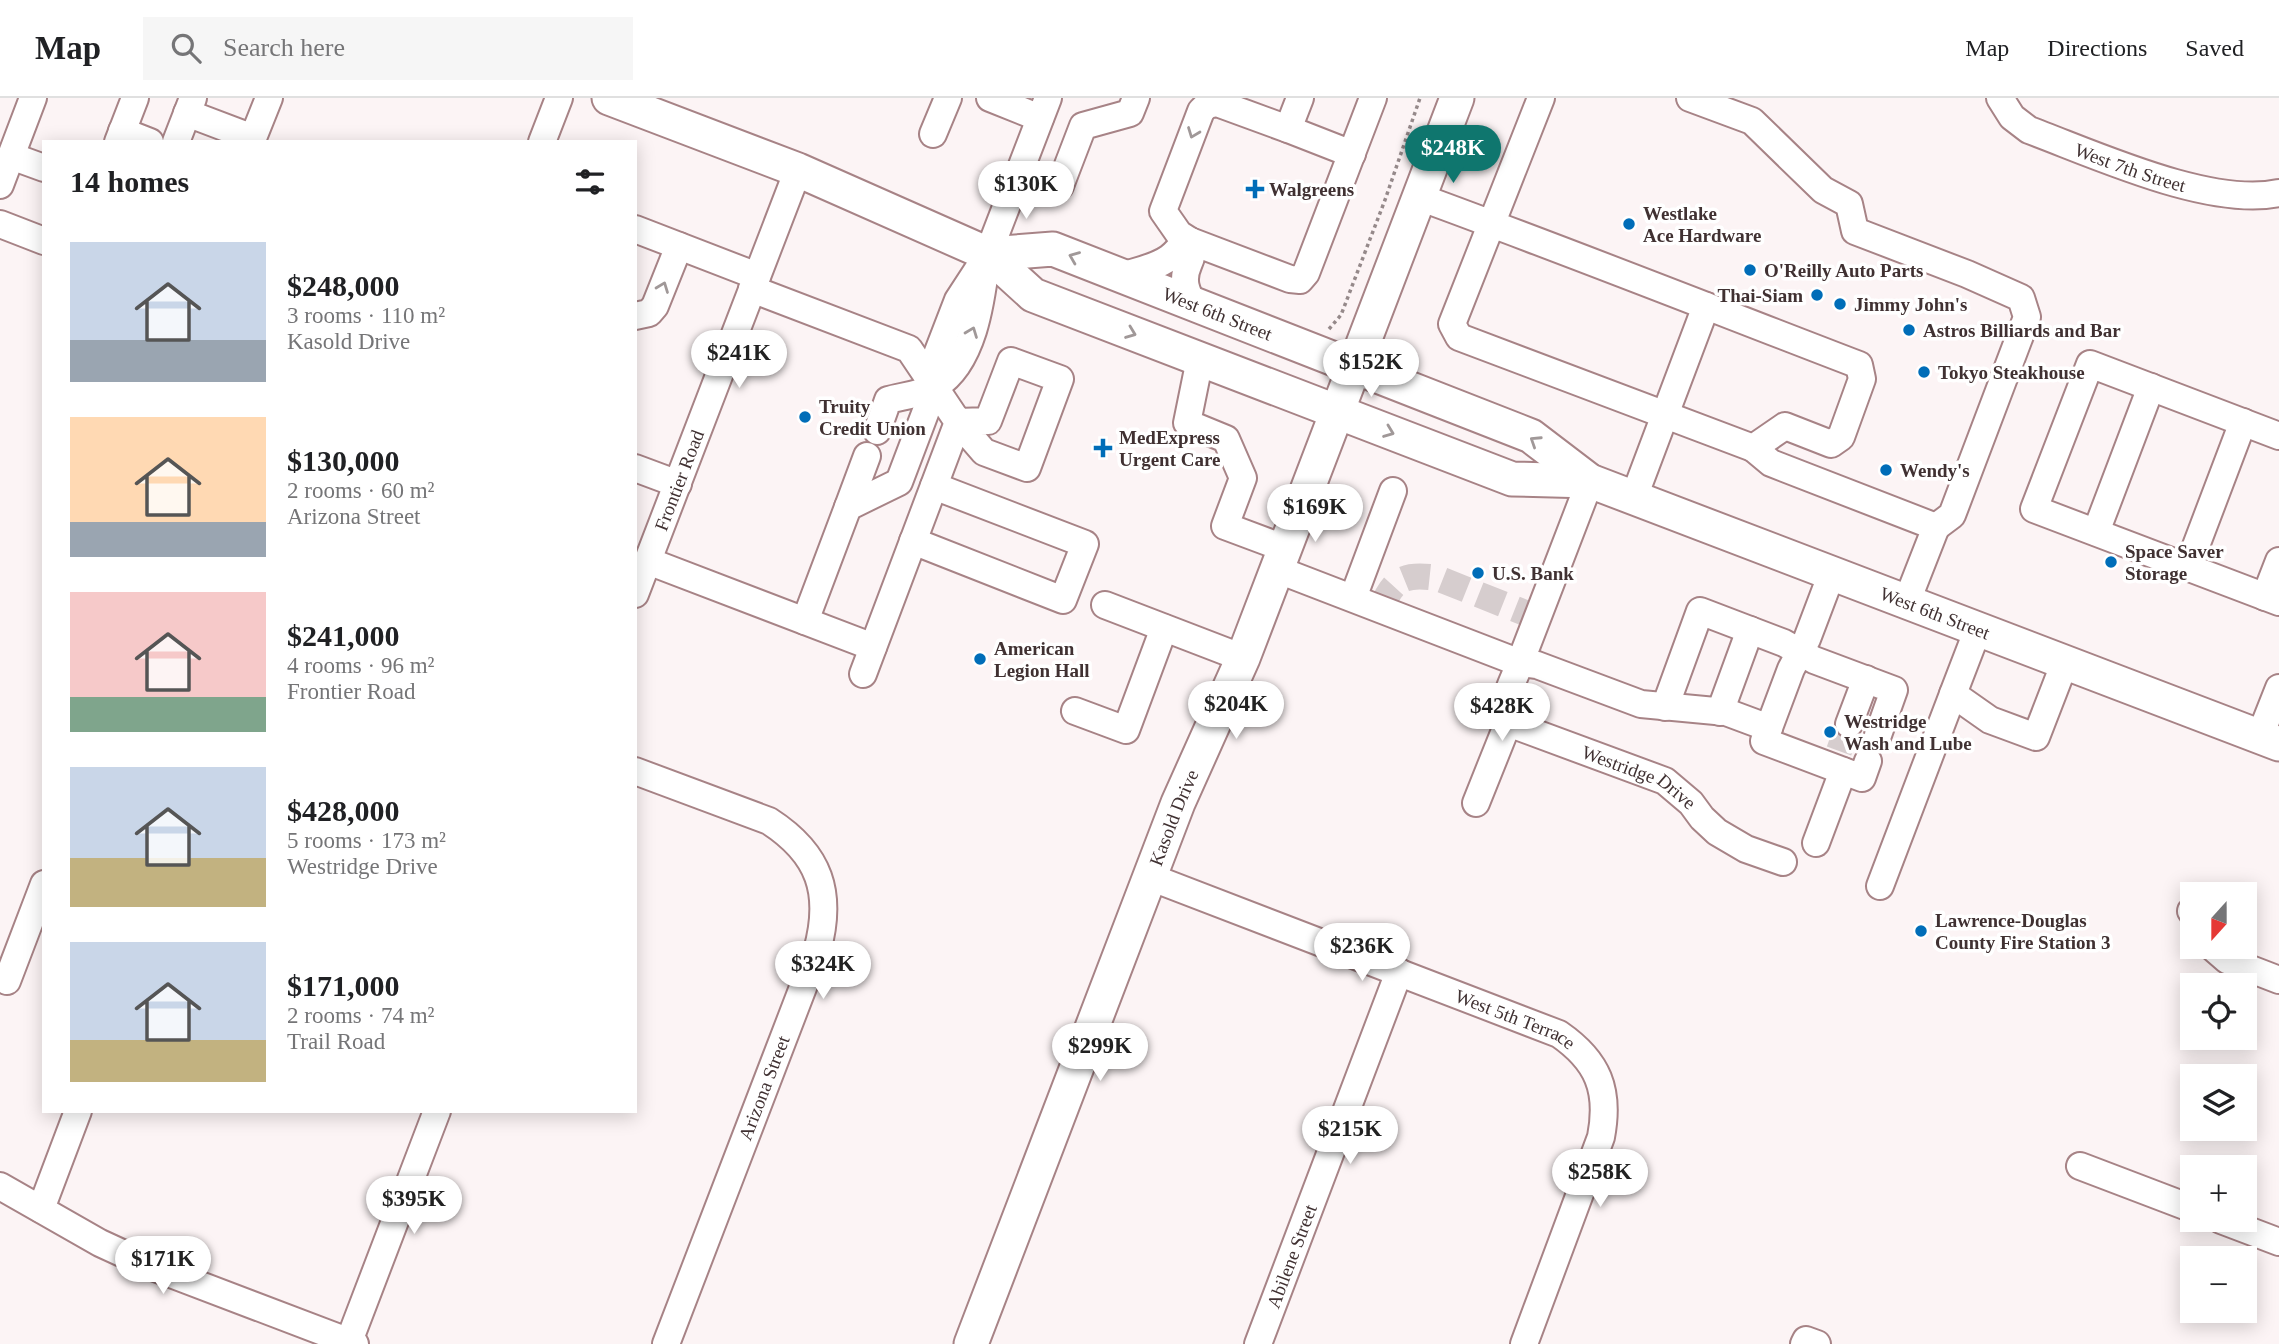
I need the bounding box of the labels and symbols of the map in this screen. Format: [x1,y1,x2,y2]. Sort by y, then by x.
one-way arrow [1187,126,1201,138]
pin: $248K [1404,126,1502,185]
street label: West 7th Street [2072,138,2189,196]
pin: $130K [977,162,1075,221]
place label: Walgreens [1269,179,1354,200]
marker: Walgreens [1247,181,1263,197]
place label: Westlake Ace Hardware [1643,203,1761,246]
marker: Westlake Ace Hardware [1621,216,1637,232]
one-way arrow [1068,252,1080,266]
place label: O'Reilly Auto Parts [1764,260,1923,281]
marker: O'Reilly Auto Parts [1742,262,1758,278]
one-way arrow [655,281,669,294]
street label: West 6th Street [1160,283,1276,345]
place label: Thai-Siam [1717,285,1803,306]
marker: Thai-Siam [1809,287,1825,303]
place label: Jimmy John's [1854,294,1968,315]
marker: Jimmy John's [1832,296,1848,312]
place label: Astros Billiards and Bar [1923,320,2121,341]
marker: Astros Billiards and Bar [1901,322,1917,338]
one-way arrow [1125,325,1137,339]
one-way arrow [963,327,977,339]
pin: $241K [690,330,788,390]
pin: $152K [1322,340,1420,399]
place label: Tokyo Steakhouse [1938,362,2085,383]
marker: Tokyo Steakhouse [1916,364,1932,380]
place label: Truity Credit Union [819,396,926,439]
marker: Truity Credit Union [797,409,813,425]
one-way arrow [1383,424,1395,438]
street label: Frontier Road [650,426,708,533]
place label: MedExpress Urgent Care [1119,427,1220,470]
one-way arrow [1530,436,1543,449]
marker: MedExpress Urgent Care [1093,438,1113,458]
place label: Wendy's [1900,460,1970,481]
marker: Wendy's [1878,462,1894,478]
pin: $169K [1266,484,1364,544]
place label: Space Saver Storage [2125,541,2224,584]
marker: Space Saver Storage [2103,554,2119,570]
place label: U.S. Bank [1492,563,1574,584]
marker: U.S. Bank [1470,565,1486,581]
street label: West 6th Street [1877,582,1993,643]
place label: American Legion Hall [994,638,1090,681]
marker: American Legion Hall [972,651,988,667]
pin: $204K [1187,682,1285,741]
pin: $428K [1453,684,1551,743]
place label: Westridge Wash and Lube [1844,711,1972,754]
marker: Westridge Wash and Lube [1822,724,1838,740]
street label: Westridge Drive [1579,741,1700,813]
street label: Kasold Drive [1145,766,1202,869]
north arrow [2180,882,2258,959]
place label: Lawrence-Douglas County Fire Station 3 [1935,910,2110,953]
marker: Lawrence-Douglas County Fire Station 3 [1913,923,1929,939]
pin: $236K [1313,924,1411,983]
pin: $324K [774,942,872,1001]
street label: West 5th Terrace [1453,985,1580,1053]
pin: $299K [1051,1024,1149,1083]
street label: Arizona Street [734,1032,794,1143]
pin: $215K [1301,1107,1399,1166]
pin: $258K [1551,1150,1649,1209]
pin: $395K [365,1176,463,1236]
street label: Abilene Street [1262,1201,1321,1311]
pin: $171K [114,1236,212,1296]

